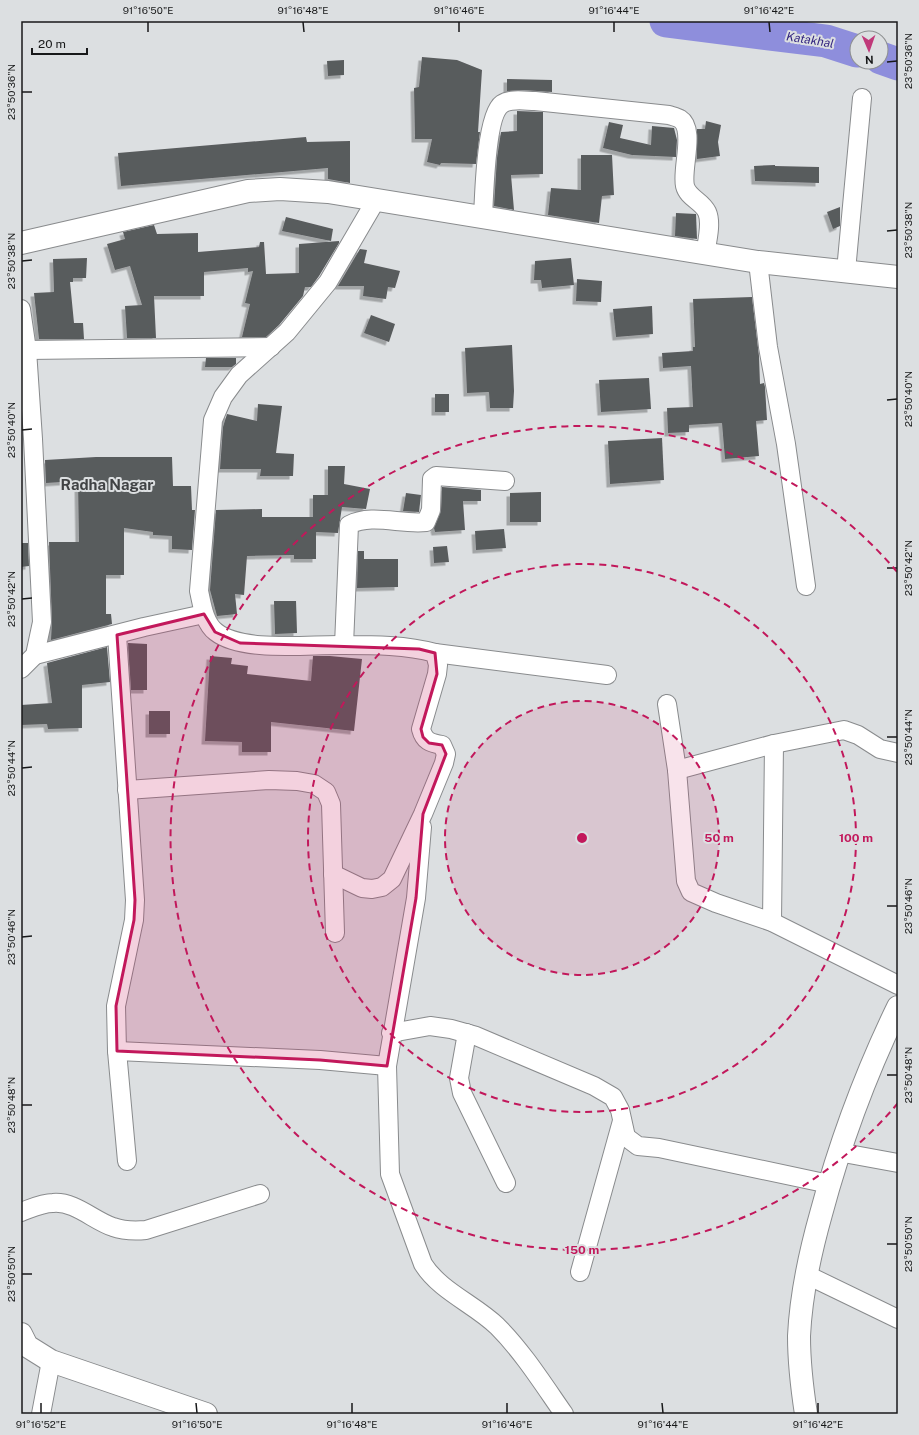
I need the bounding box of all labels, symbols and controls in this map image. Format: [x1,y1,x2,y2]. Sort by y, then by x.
text: 91°16'50"E [123,4,173,16]
text: 91°16'48"E [278,4,328,16]
text: 91°16'46"E [434,4,484,16]
text: 91°16'44"E [589,4,639,16]
text: 91°16'42"E [744,4,794,16]
water label: Katakhal [785,29,835,51]
scale bar [32,30,87,56]
north arrow [849,30,889,70]
text: 23°50'36"N [902,33,914,89]
text: 20 m [38,37,66,51]
text: N [865,54,874,66]
text: 23°50'36"N [5,64,17,120]
text: 23°50'38"N [902,202,914,258]
text: 23°50'38"N [5,233,17,289]
text: 23°50'40"N [902,371,914,427]
text: 23°50'40"N [5,402,17,458]
district label: Radha Nagar [61,476,153,493]
text: 23°50'42"N [902,540,914,596]
text: 23°50'42"N [5,571,17,627]
text: 23°50'44"N [902,709,914,765]
text: 23°50'44"N [5,740,17,796]
centre of rings [575,831,589,845]
text: 50 m [704,831,734,845]
text: 100 m [839,831,873,845]
text: 23°50'46"N [902,878,914,934]
text: 23°50'46"N [5,909,17,965]
text: 23°50'48"N [902,1047,914,1103]
text: 23°50'48"N [5,1077,17,1133]
text: 23°50'50"N [902,1216,914,1272]
text: 150 m [565,1243,599,1257]
text: 23°50'50"N [5,1246,17,1302]
text: 91°16'52"E [16,1418,66,1430]
text: 91°16'50"E [172,1418,222,1430]
text: 91°16'48"E [327,1418,377,1430]
text: 91°16'46"E [482,1418,532,1430]
text: 91°16'44"E [638,1418,688,1430]
text: 91°16'42"E [793,1418,843,1430]

